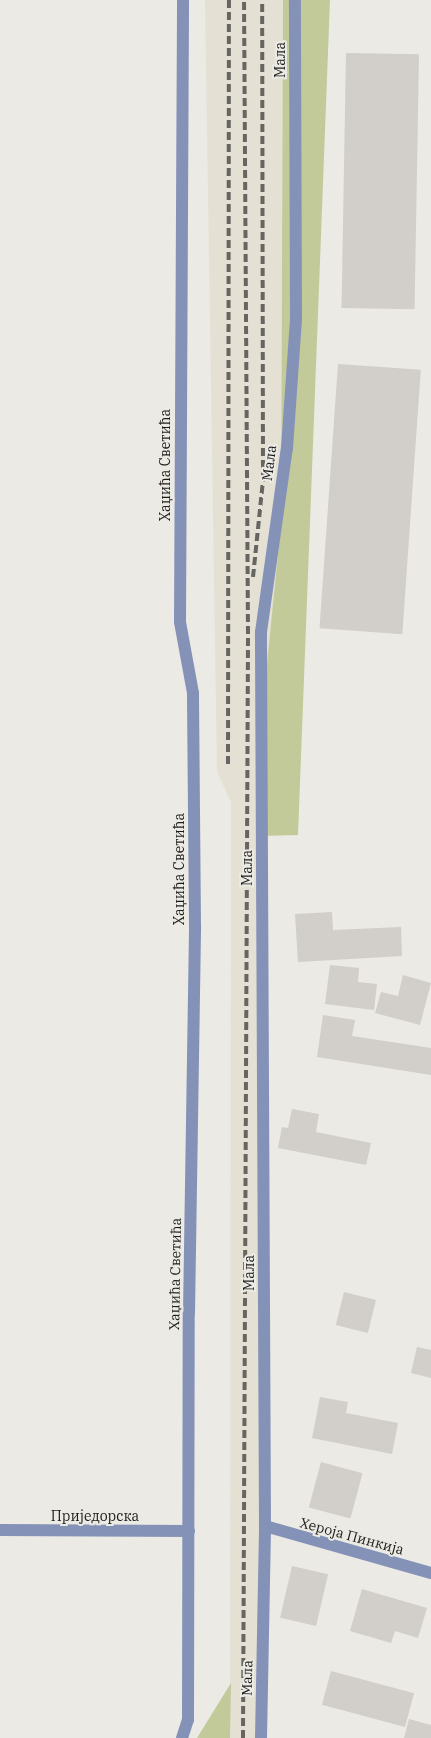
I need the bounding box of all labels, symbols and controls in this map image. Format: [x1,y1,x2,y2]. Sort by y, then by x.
street label: Мала [272,42,288,78]
street label: Хаџића Светића [157,409,173,521]
street label: Мала [258,444,280,482]
street label: Хаџића Светића [171,813,187,925]
street label: Мала [239,850,255,886]
street label: Хаџића Светића [166,1218,184,1330]
street label: Мала [241,1255,257,1291]
street label: Приједорска [51,1508,139,1524]
street label: Хероја Пинкија [298,1514,406,1558]
street label: Мала [238,1660,256,1696]

